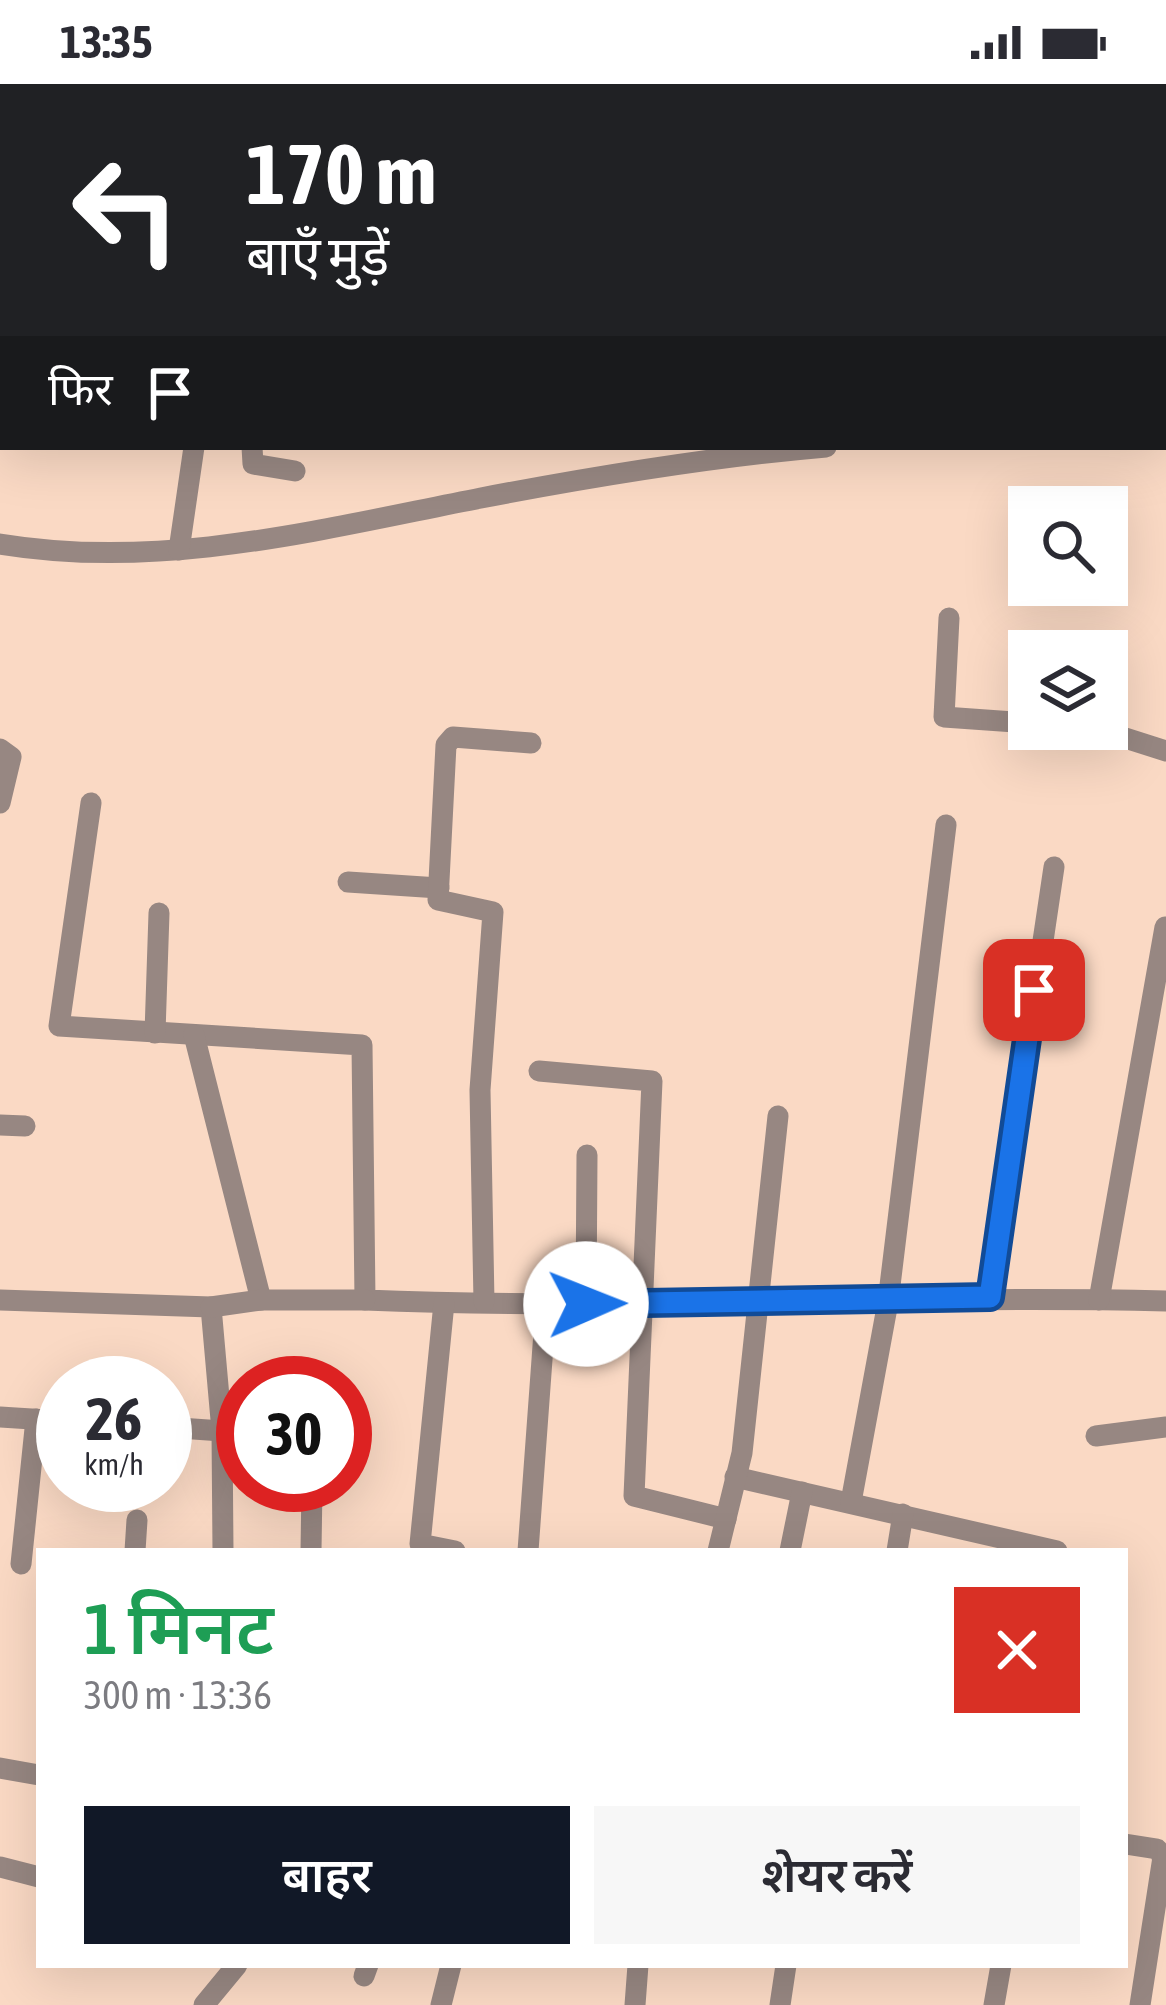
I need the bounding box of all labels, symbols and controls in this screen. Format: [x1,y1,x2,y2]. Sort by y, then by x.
text: 13:35 [60,16,153,68]
text: 170 m [246,126,436,222]
icon: left [48,132,204,288]
text: बाएँ मुड़ें [246,225,389,286]
icon: arrive [137,360,203,426]
text: फिर [48,363,113,415]
map controls [1008,486,1128,750]
button: search [1008,486,1128,606]
button: layers [1008,630,1128,750]
pin [983,939,1085,1041]
icon: arrive [1001,957,1067,1023]
position arrow [523,1241,649,1367]
speed limit sign: 30 [216,1356,372,1512]
text: 26 [86,1384,142,1453]
text: km/h [84,1447,144,1481]
text: 1 मिनट [84,1587,274,1669]
button: close [954,1587,1080,1713]
text: 300 m · 13:36 [84,1673,272,1717]
button: बाहर [84,1806,570,1944]
button: शेयर करें [594,1806,1080,1944]

